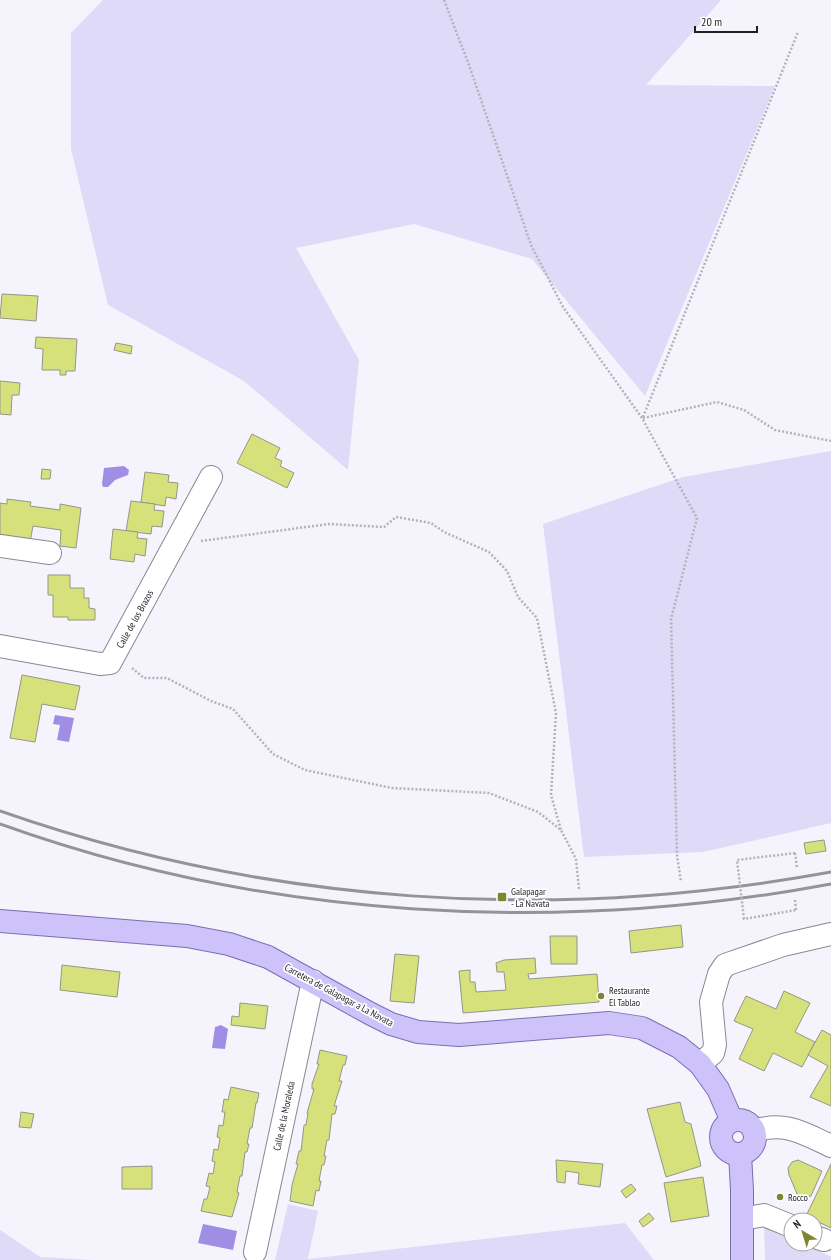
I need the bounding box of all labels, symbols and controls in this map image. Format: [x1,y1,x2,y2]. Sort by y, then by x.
scale bar [695,8,757,34]
text: 20 m [701,14,722,29]
street label: Calle de los Brazos [114,587,157,650]
place label: Galapagar - La Navata [511,885,550,910]
marker: Galapagar - La Navata [496,891,508,903]
street label: Carretera de Galapagar a La Navata [282,961,396,1029]
place label: Restaurante El Tablao [609,984,650,1009]
marker: Restaurante El Tablao [596,991,606,1001]
street label: Calle de la Moraleda [270,1080,298,1152]
place label: Rocco [788,1191,808,1204]
marker: Rocco [775,1192,785,1202]
north arrow [783,1212,823,1252]
text: N [790,1217,804,1231]

